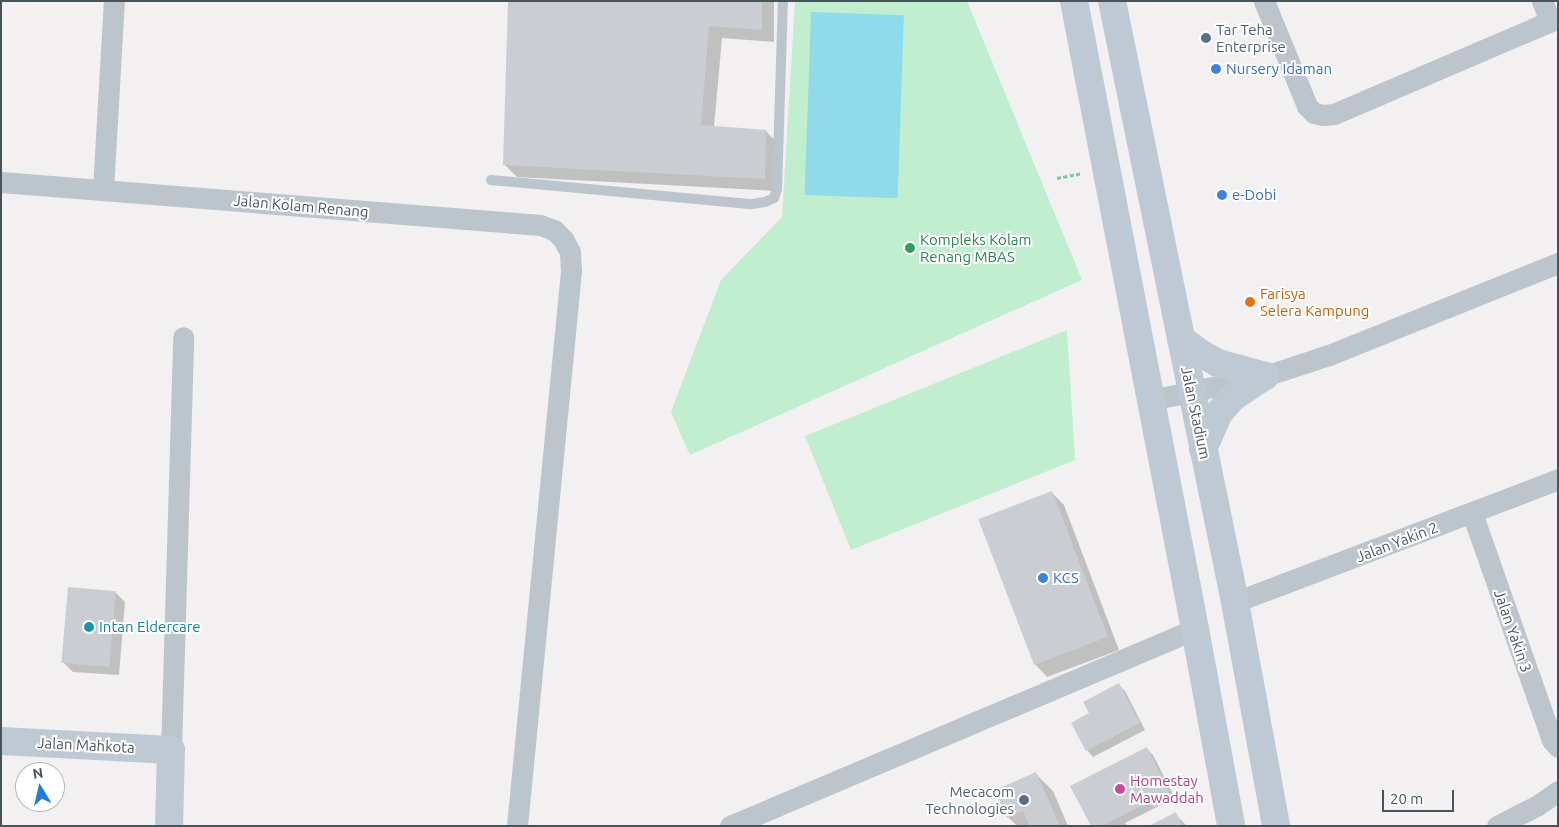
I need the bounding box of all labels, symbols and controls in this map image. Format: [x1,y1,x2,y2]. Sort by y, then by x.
place label: Tar Teha Enterprise [1216,20,1286,55]
marker: Tar Teha Enterprise [1200,32,1212,44]
place label: Nursery Idaman [1226,60,1332,78]
marker: Nursery Idaman [1210,63,1222,75]
place label: e-Dobi [1232,186,1276,204]
marker: e-Dobi [1216,189,1228,201]
street label: Jalan Kolam Renang [233,191,369,221]
place label: Kompleks Kolam Renang MBAS [920,230,1031,265]
marker: Kompleks Kolam Renang MBAS [904,242,916,254]
place label: Farisya Selera Kampung [1260,284,1369,319]
marker: Farisya Selera Kampung [1244,296,1256,308]
street label: Jalan Stadium [1177,365,1215,461]
street label: Jalan Yakin 2 [1353,518,1441,566]
place label: KCS [1053,569,1079,587]
marker: KCS [1037,572,1049,584]
street label: Jalan Yakin 3 [1490,587,1536,675]
place label: Intan Eldercare [99,618,201,636]
marker: Intan Eldercare [83,621,95,633]
street label: Jalan Mahkota [37,733,135,757]
north arrow [15,762,65,812]
text: N [31,764,44,782]
place label: Homestay Mawaddah [1130,771,1204,806]
scale bar [1384,780,1456,812]
place label: Mecacom Technologies [925,782,1014,817]
marker: Homestay Mawaddah [1114,783,1126,795]
text: 20 m [1390,790,1423,807]
marker: Mecacom Technologies [1018,794,1030,806]

